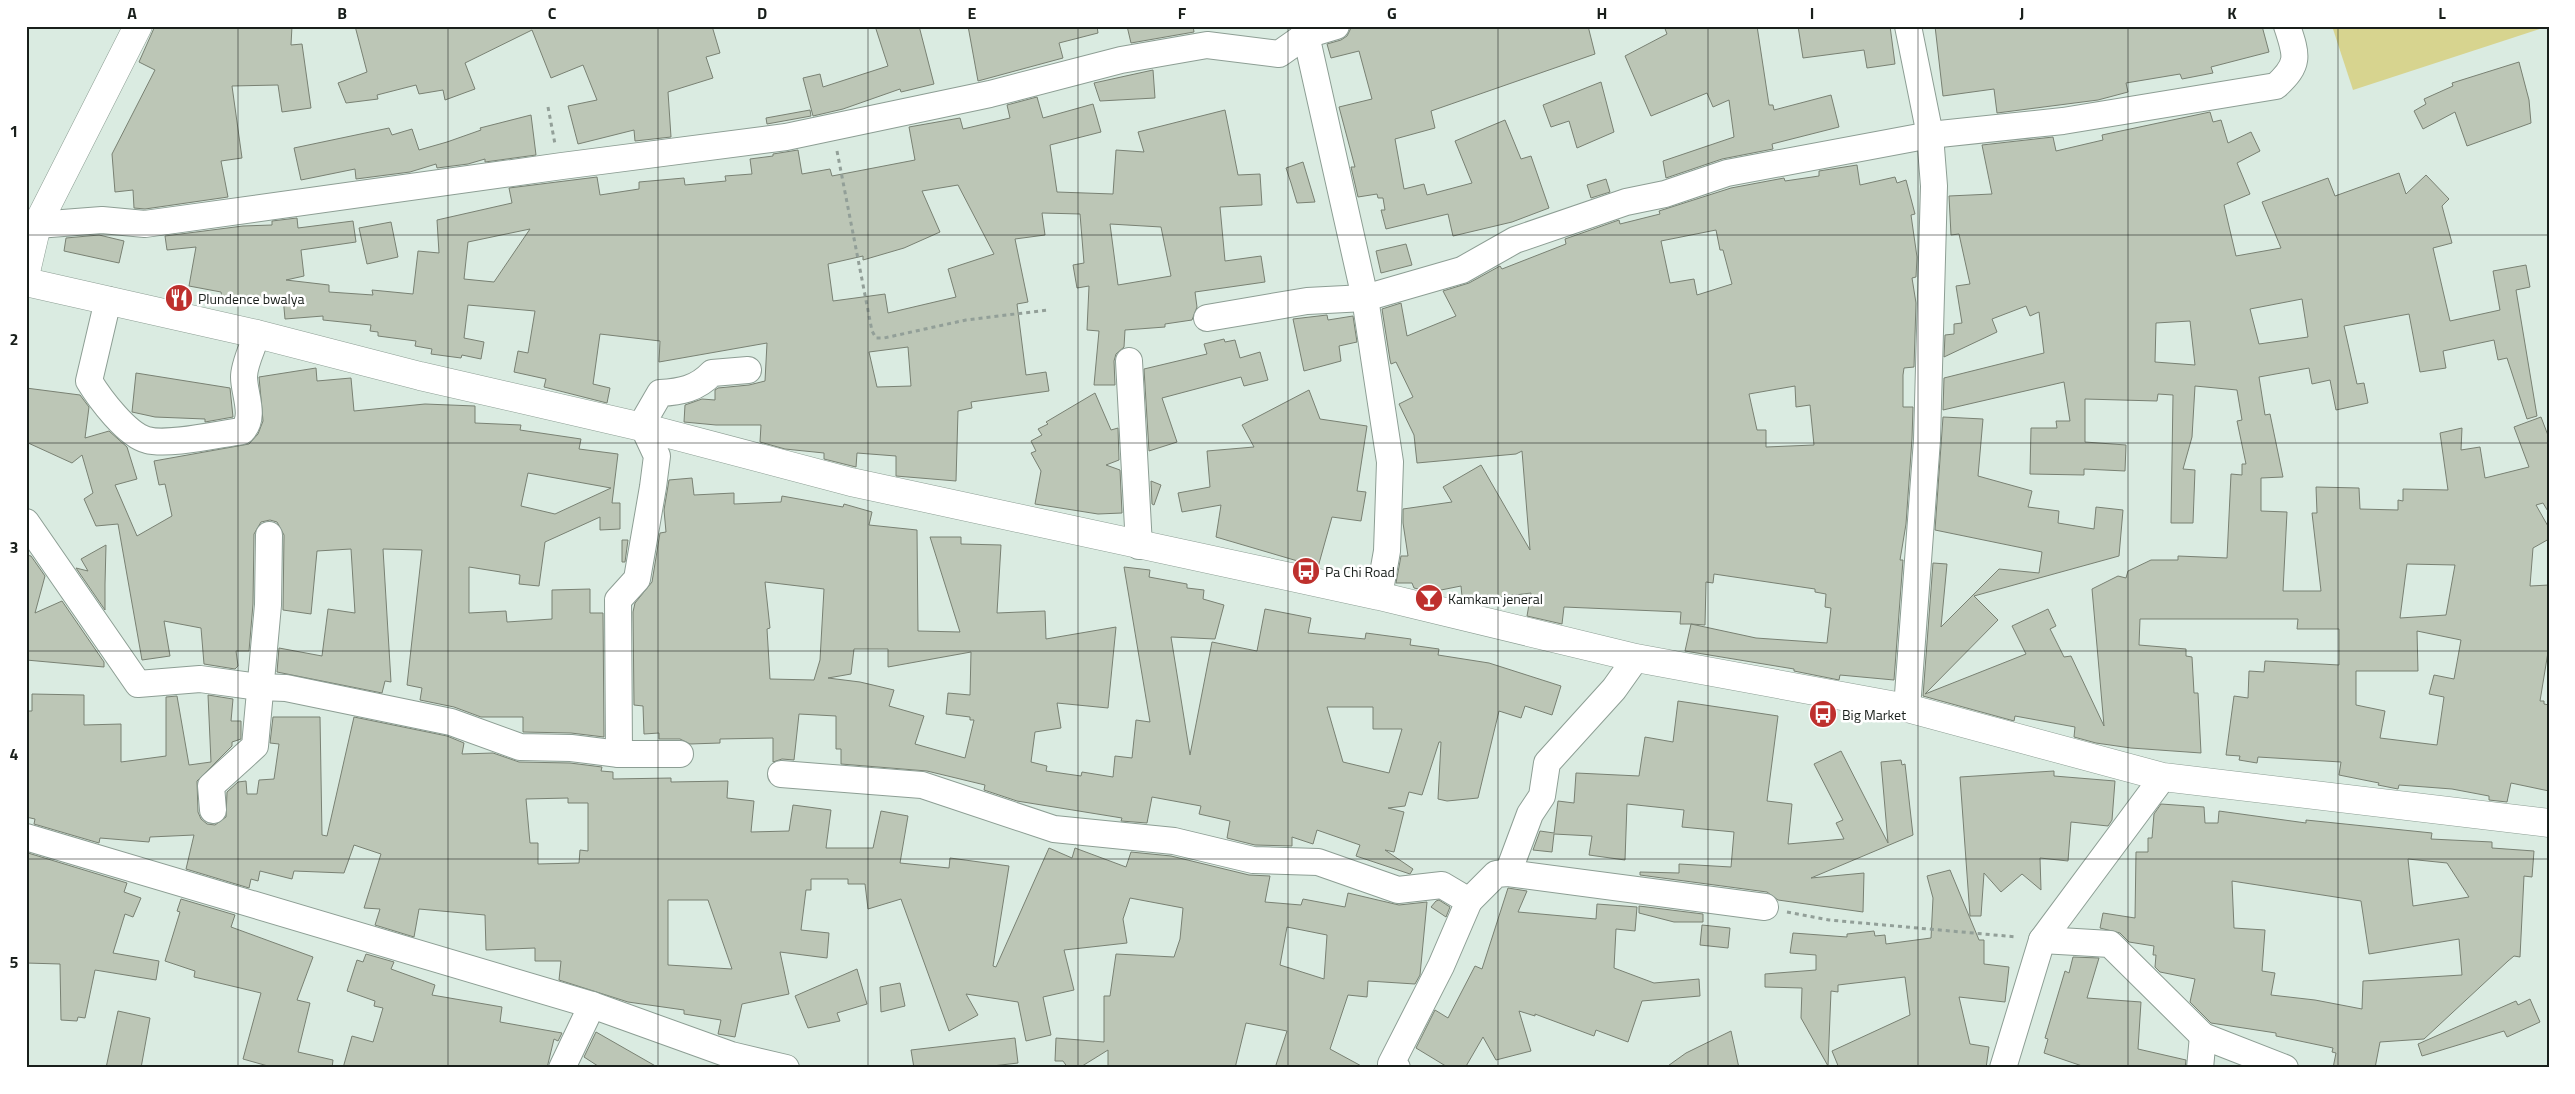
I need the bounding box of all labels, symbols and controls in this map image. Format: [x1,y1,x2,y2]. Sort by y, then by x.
text: A [127,1,137,25]
text: B [337,1,347,25]
text: C [548,1,557,25]
text: D [757,1,767,25]
text: E [968,1,977,25]
text: F [1178,1,1187,25]
text: G [1387,1,1397,25]
text: H [1597,1,1607,25]
text: I [1810,1,1814,25]
text: J [2020,1,2024,25]
text: K [2227,1,2237,25]
text: L [2438,1,2446,25]
text: 1 [10,119,18,143]
restaurant icon: Plundence bwalya [164,283,194,313]
place label: Plundence bwalya [198,288,304,309]
text: 2 [10,327,18,351]
text: 3 [10,535,18,559]
bus stop icon: Pa Chi Road [1291,556,1321,586]
place label: Pa Chi Road [1325,561,1395,582]
bar icon: Kamkam jeneral [1414,583,1444,613]
place label: Kamkam jeneral [1448,588,1543,609]
bus stop icon: Big Market [1808,699,1838,729]
place label: Big Market [1842,704,1906,725]
text: 4 [10,742,19,766]
text: 5 [10,950,19,974]

